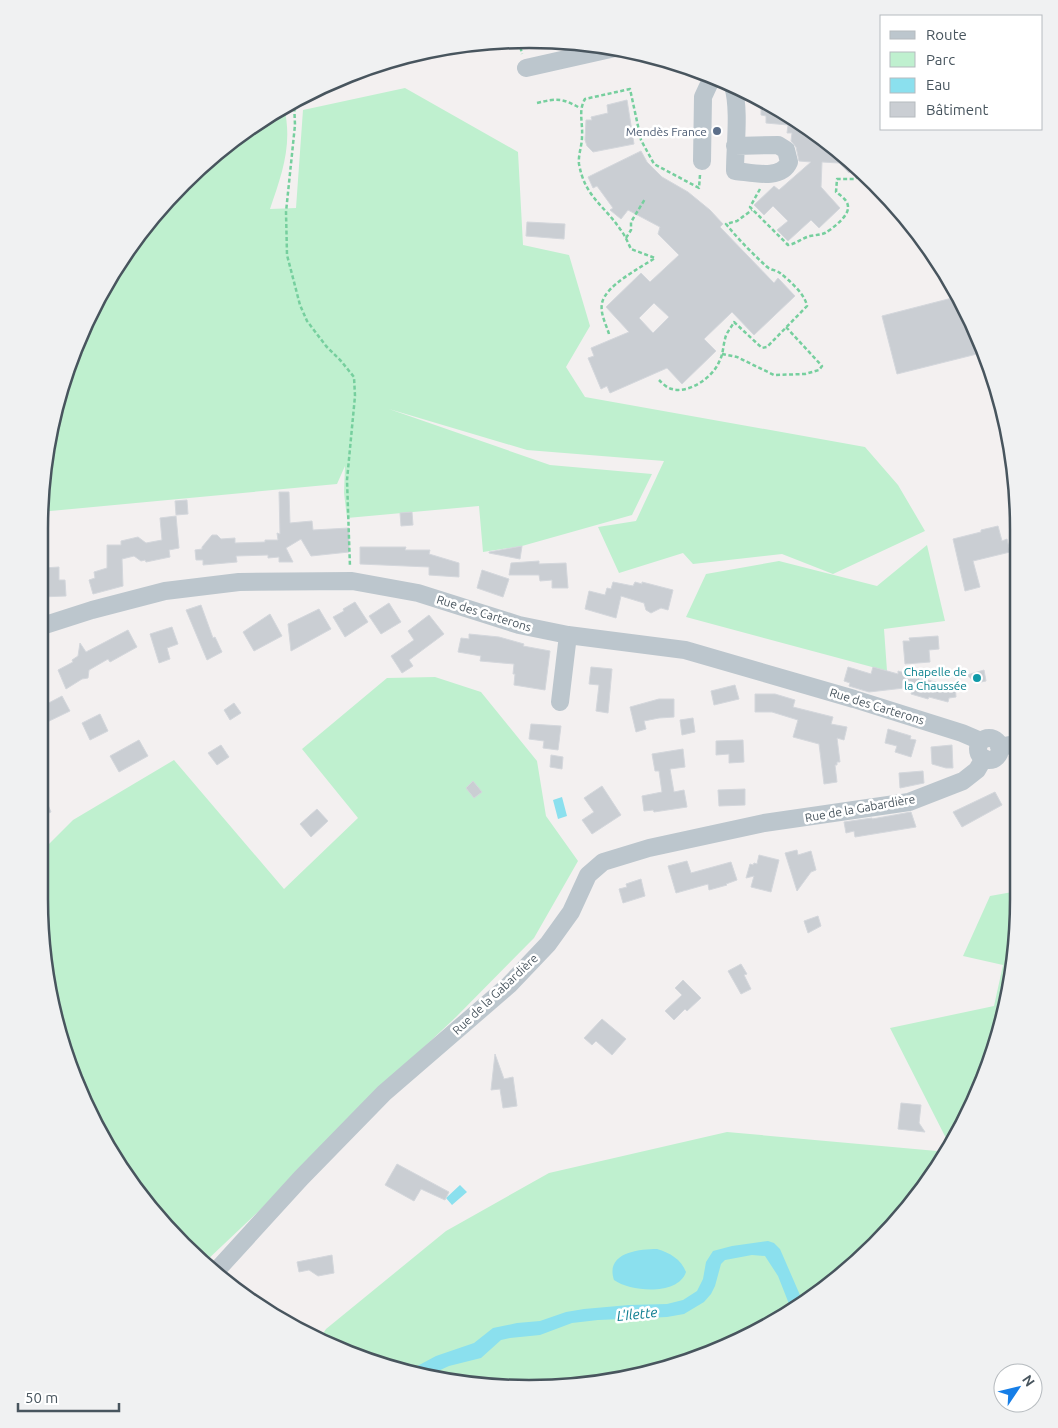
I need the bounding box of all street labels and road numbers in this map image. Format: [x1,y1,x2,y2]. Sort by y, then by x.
street label: Rue des Carterons [435,592,533,634]
street label: Rue des Carterons [828,685,926,727]
street label: Rue de la Gabardière [804,792,916,824]
street label: Rue de la Gabardière [450,951,540,1037]

